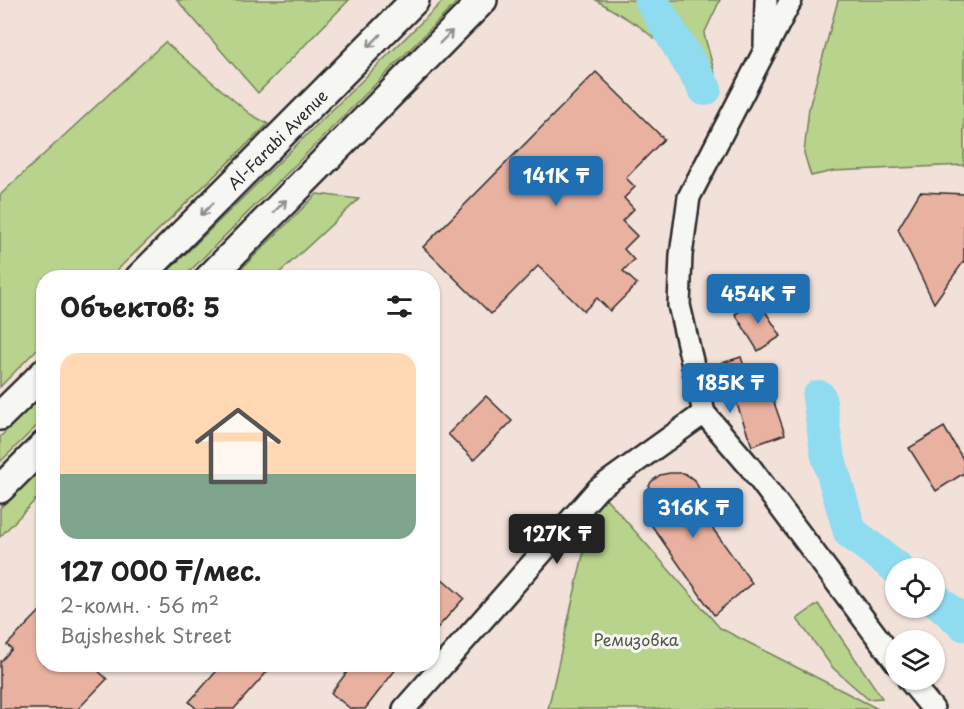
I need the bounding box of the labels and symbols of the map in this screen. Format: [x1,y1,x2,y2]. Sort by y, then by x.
one-way arrow [439,30,454,45]
one-way arrow [367,34,381,49]
street label: Al-Farabi Avenue [221,83,333,195]
pin: 141K ₸ [507,156,605,207]
one-way arrow [272,199,287,214]
one-way arrow [199,202,214,217]
pin: 454K ₸ [709,274,807,325]
pin: 185K ₸ [681,363,779,414]
pin: 316K ₸ [644,488,742,539]
pin: 127K ₸ [508,514,606,565]
park label: Ремизовка [593,627,679,651]

